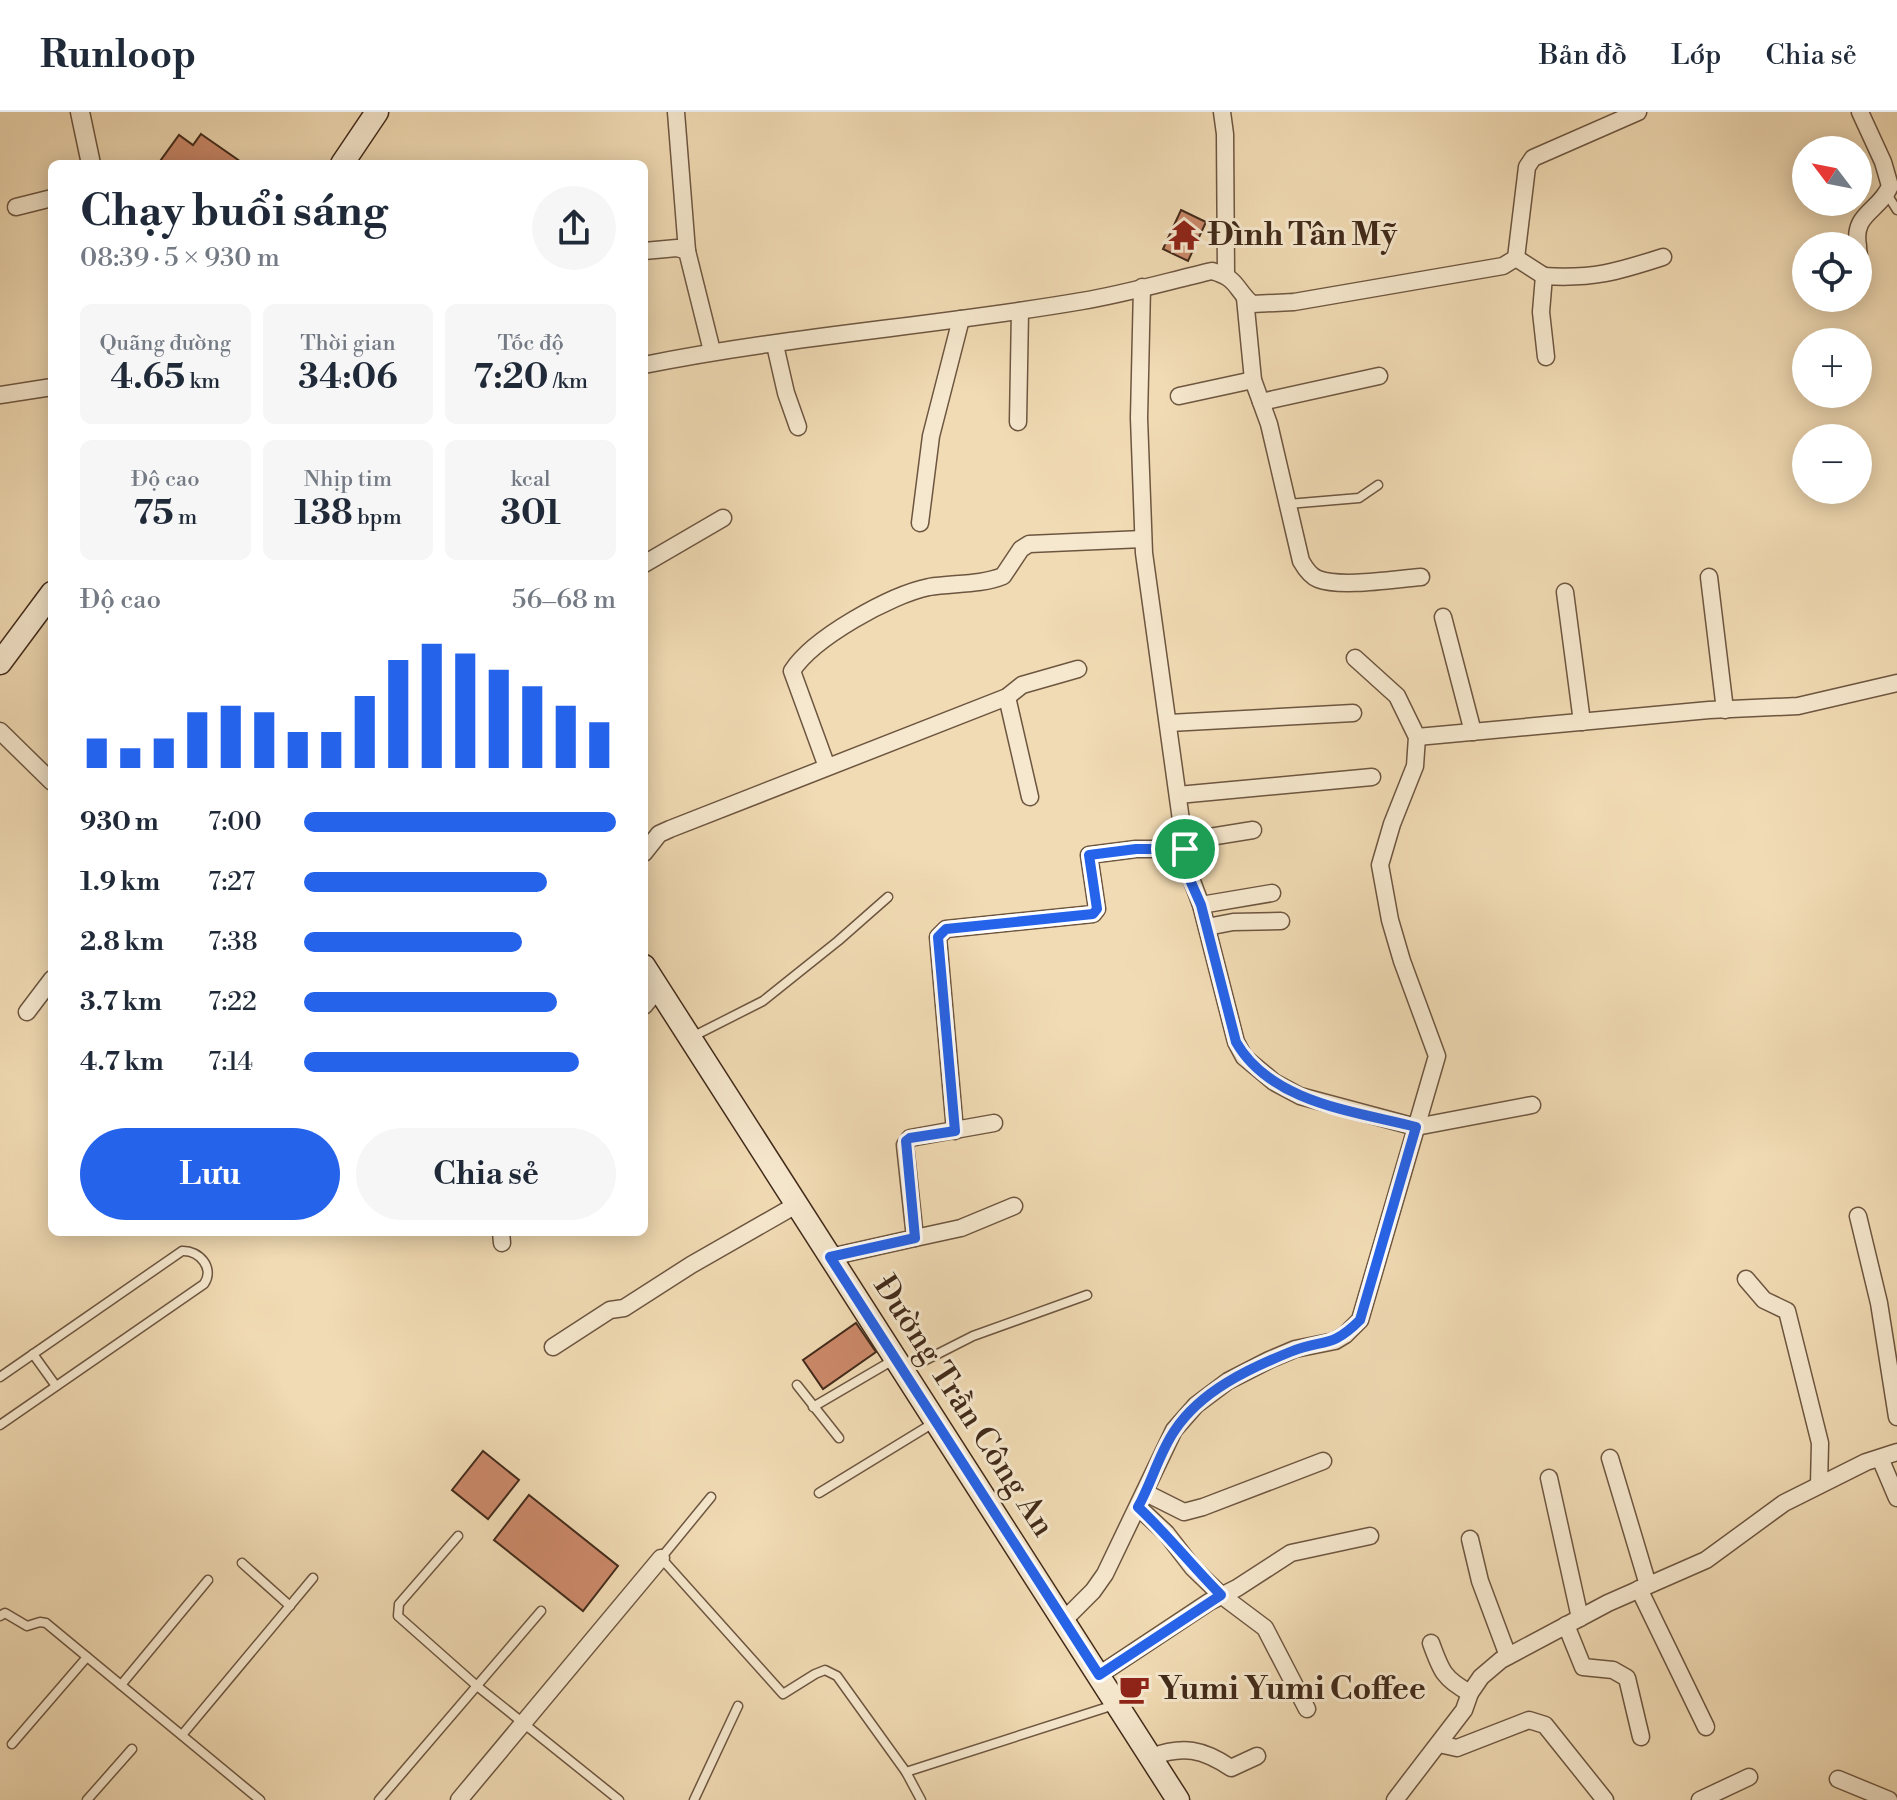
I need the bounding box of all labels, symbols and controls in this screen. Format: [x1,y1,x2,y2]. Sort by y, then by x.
text: Runloop [40,32,196,79]
text: Bản đồ [1539,38,1627,73]
text: Lớp [1671,38,1721,73]
text: Chia sẻ [1765,38,1857,73]
north arrow [1792,136,1872,216]
map controls [1792,136,1872,504]
text: Chạy buổi sáng [80,184,388,239]
button: share [532,186,616,270]
place label: Đình Tân Mỹ [1207,215,1398,255]
temple icon: Đình Tân Mỹ [1167,218,1201,252]
button: locate [1792,232,1872,312]
text: 08:39 · 5 × 930 m [80,242,280,274]
button: + [1792,328,1872,408]
text: Quãng đường [99,330,231,357]
text: Thời gian [300,330,396,357]
text: Tốc độ [497,330,564,357]
text: 4.65 [110,357,185,399]
text: 34:06 [298,357,398,399]
text: 7:20 [473,357,549,399]
text: km [185,368,220,395]
text: /km [549,368,588,395]
button: − [1792,424,1872,504]
text: Độ cao [131,466,200,493]
text: Nhịp tim [304,466,392,493]
text: kcal [511,466,551,493]
text: 75 [133,493,174,535]
text: 138 [294,493,353,535]
text: 301 [500,493,561,535]
text: m [174,504,197,531]
text: bpm [353,504,402,531]
text: Độ cao [80,584,161,616]
text: 56–68 m [512,584,616,616]
text: 930 m [80,806,159,838]
text: 7:00 [208,806,262,838]
pin [1151,815,1219,883]
icon: arrive [1163,827,1207,871]
text: 1.9 km [80,866,160,898]
text: 7:27 [208,866,255,898]
text: 2.8 km [80,926,164,958]
text: 7:38 [208,926,258,958]
text: 3.7 km [80,986,162,1018]
text: 7:22 [208,986,257,1018]
text: 4.7 km [80,1046,164,1078]
text: 7:14 [208,1046,253,1078]
button: Lưu [80,1128,340,1220]
button: Chia sẻ [356,1128,616,1220]
street label: Đường Trần Công An [865,1268,1063,1544]
place label: Yumi Yumi Coffee [1158,1669,1426,1709]
cafe icon: Yumi Yumi Coffee [1117,1672,1151,1706]

